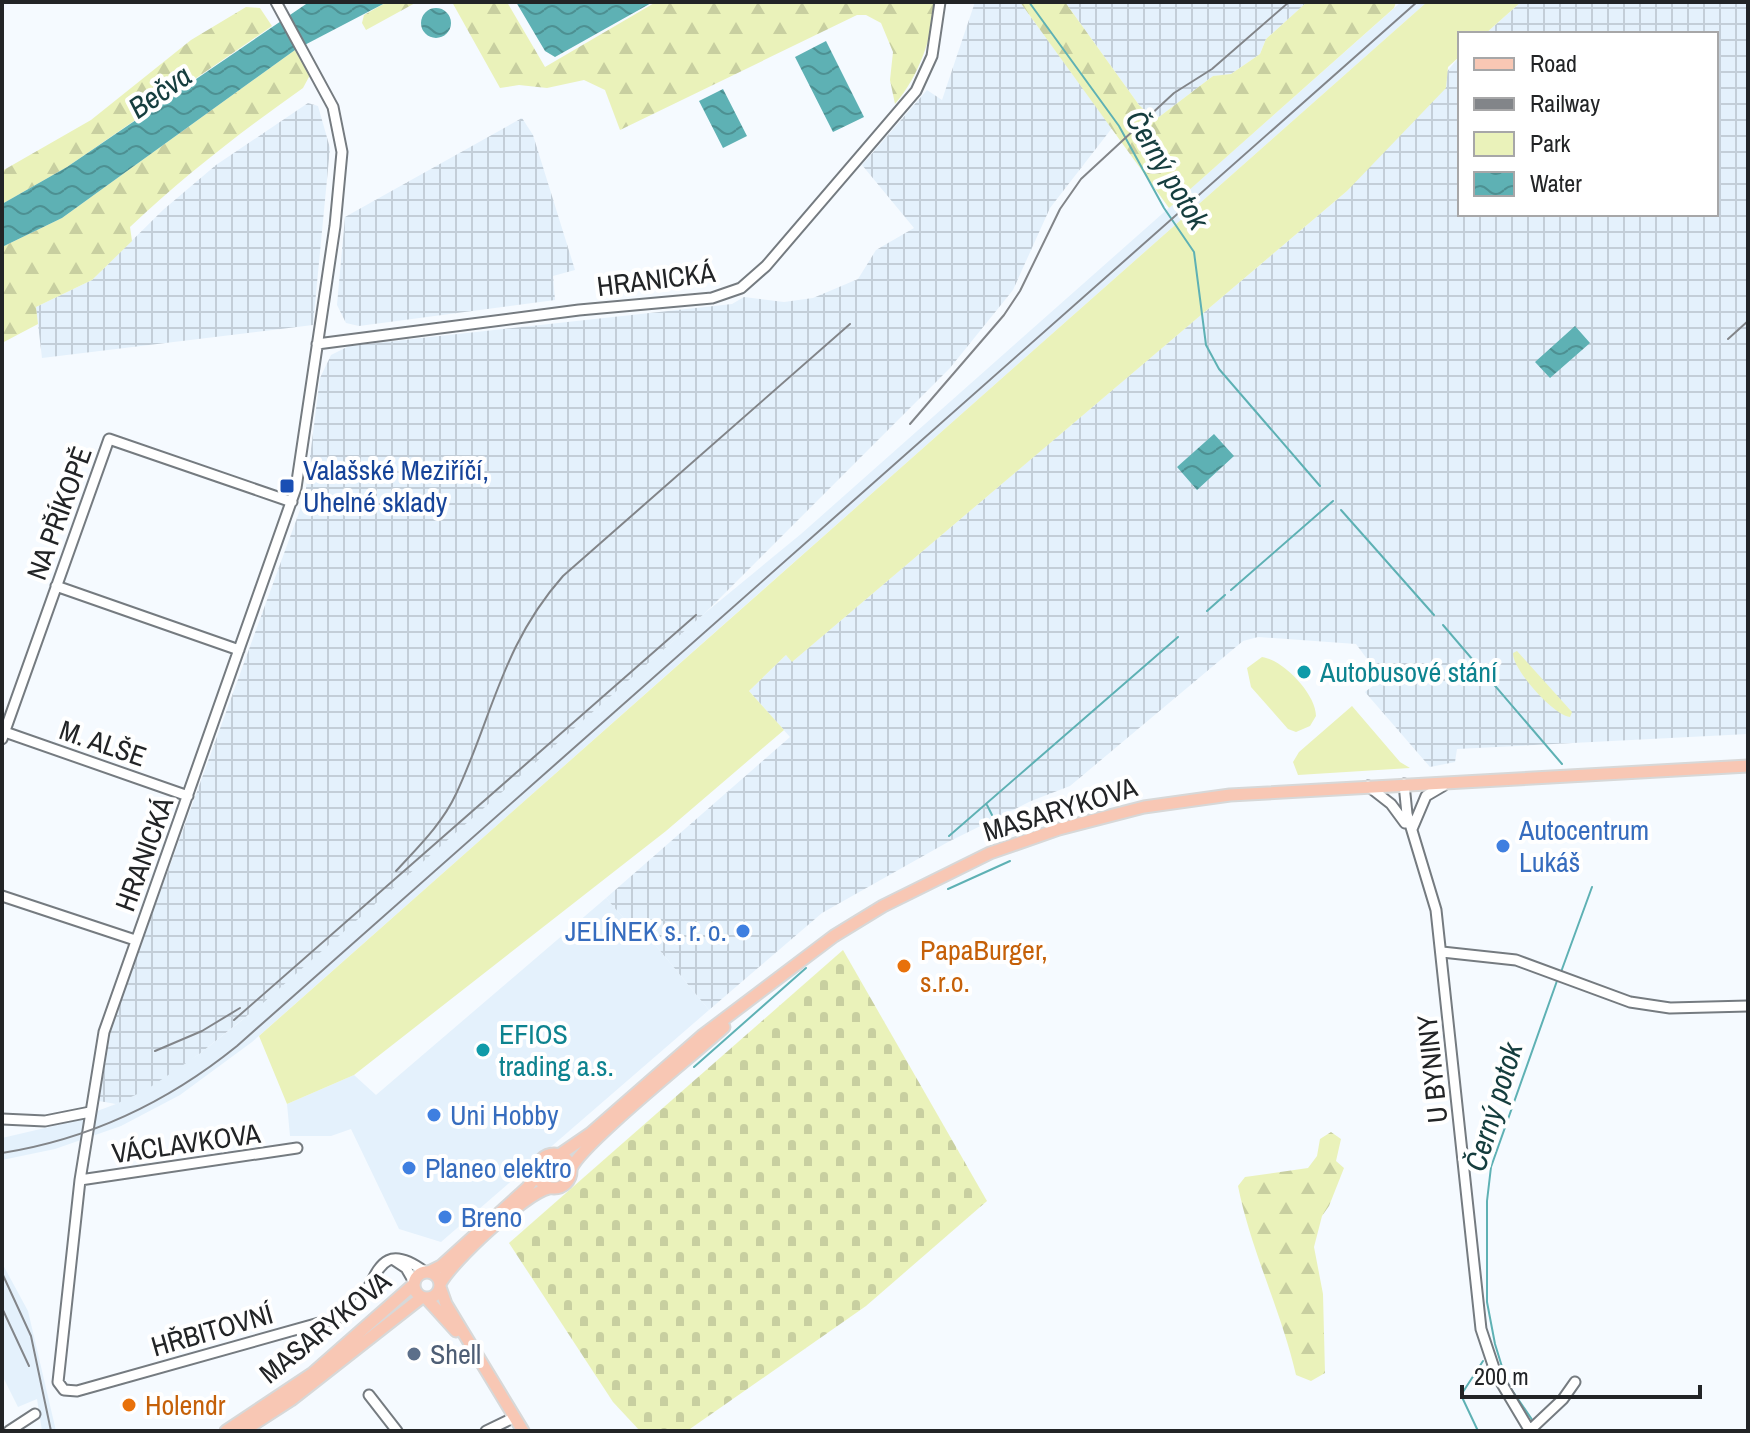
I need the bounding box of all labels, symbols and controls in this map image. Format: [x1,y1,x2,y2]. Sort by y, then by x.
legend [1458,32,1718,216]
text: Road [1530,47,1577,79]
water label: Bečva [120,55,199,127]
text: Railway [1530,87,1600,119]
water label: Černý potok [1117,102,1220,238]
text: Park [1530,127,1571,159]
text: Water [1530,167,1582,199]
street label: HRANICKÁ [595,253,718,305]
street label: NA PŘÍKOPĚ [17,441,101,585]
place label: Valašské Meziříčí, Uhelné sklady [303,451,489,521]
marker: Valašské Meziříčí, Uhelné sklady [278,477,296,495]
place label: Autobusové stání [1319,653,1498,691]
marker: Autobusové stání [1295,663,1313,681]
street label: M. ALŠE [55,710,151,776]
street label: MASARYKOVA [979,767,1142,850]
street label: HRANICKÁ [106,791,182,916]
place label: Autocentrum Lukáš [1518,811,1649,881]
marker: Autocentrum Lukáš [1494,837,1512,855]
place label: JELÍNEK s. r. o. [565,912,727,950]
marker: JELÍNEK s. r. o. [734,922,752,940]
place label: PapaBurger, s.r.o. [920,931,1048,1001]
marker: PapaBurger, s.r.o. [895,957,913,975]
street label: U BYNINY [1407,1012,1457,1125]
place label: EFIOS trading a.s. [499,1015,614,1085]
water label: Černý potok [1455,1036,1532,1176]
marker: EFIOS trading a.s. [474,1041,492,1059]
place label: Uni Hobby [450,1096,559,1134]
marker: Uni Hobby [425,1106,443,1124]
street label: VÁCLAVKOVA [109,1114,263,1172]
place label: Planeo elektro [425,1149,572,1187]
marker: Planeo elektro [400,1159,418,1177]
place label: Breno [461,1198,522,1236]
marker: Breno [436,1208,454,1226]
street label: MASARYKOVA [251,1262,399,1392]
street label: HŘBITOVNÍ [147,1294,278,1365]
place label: Shell [430,1335,481,1373]
marker: Shell [405,1345,423,1363]
scale bar [1462,1349,1700,1399]
text: 200 m [1474,1360,1529,1392]
place label: Holendr [145,1386,226,1424]
marker: Holendr [120,1396,138,1414]

